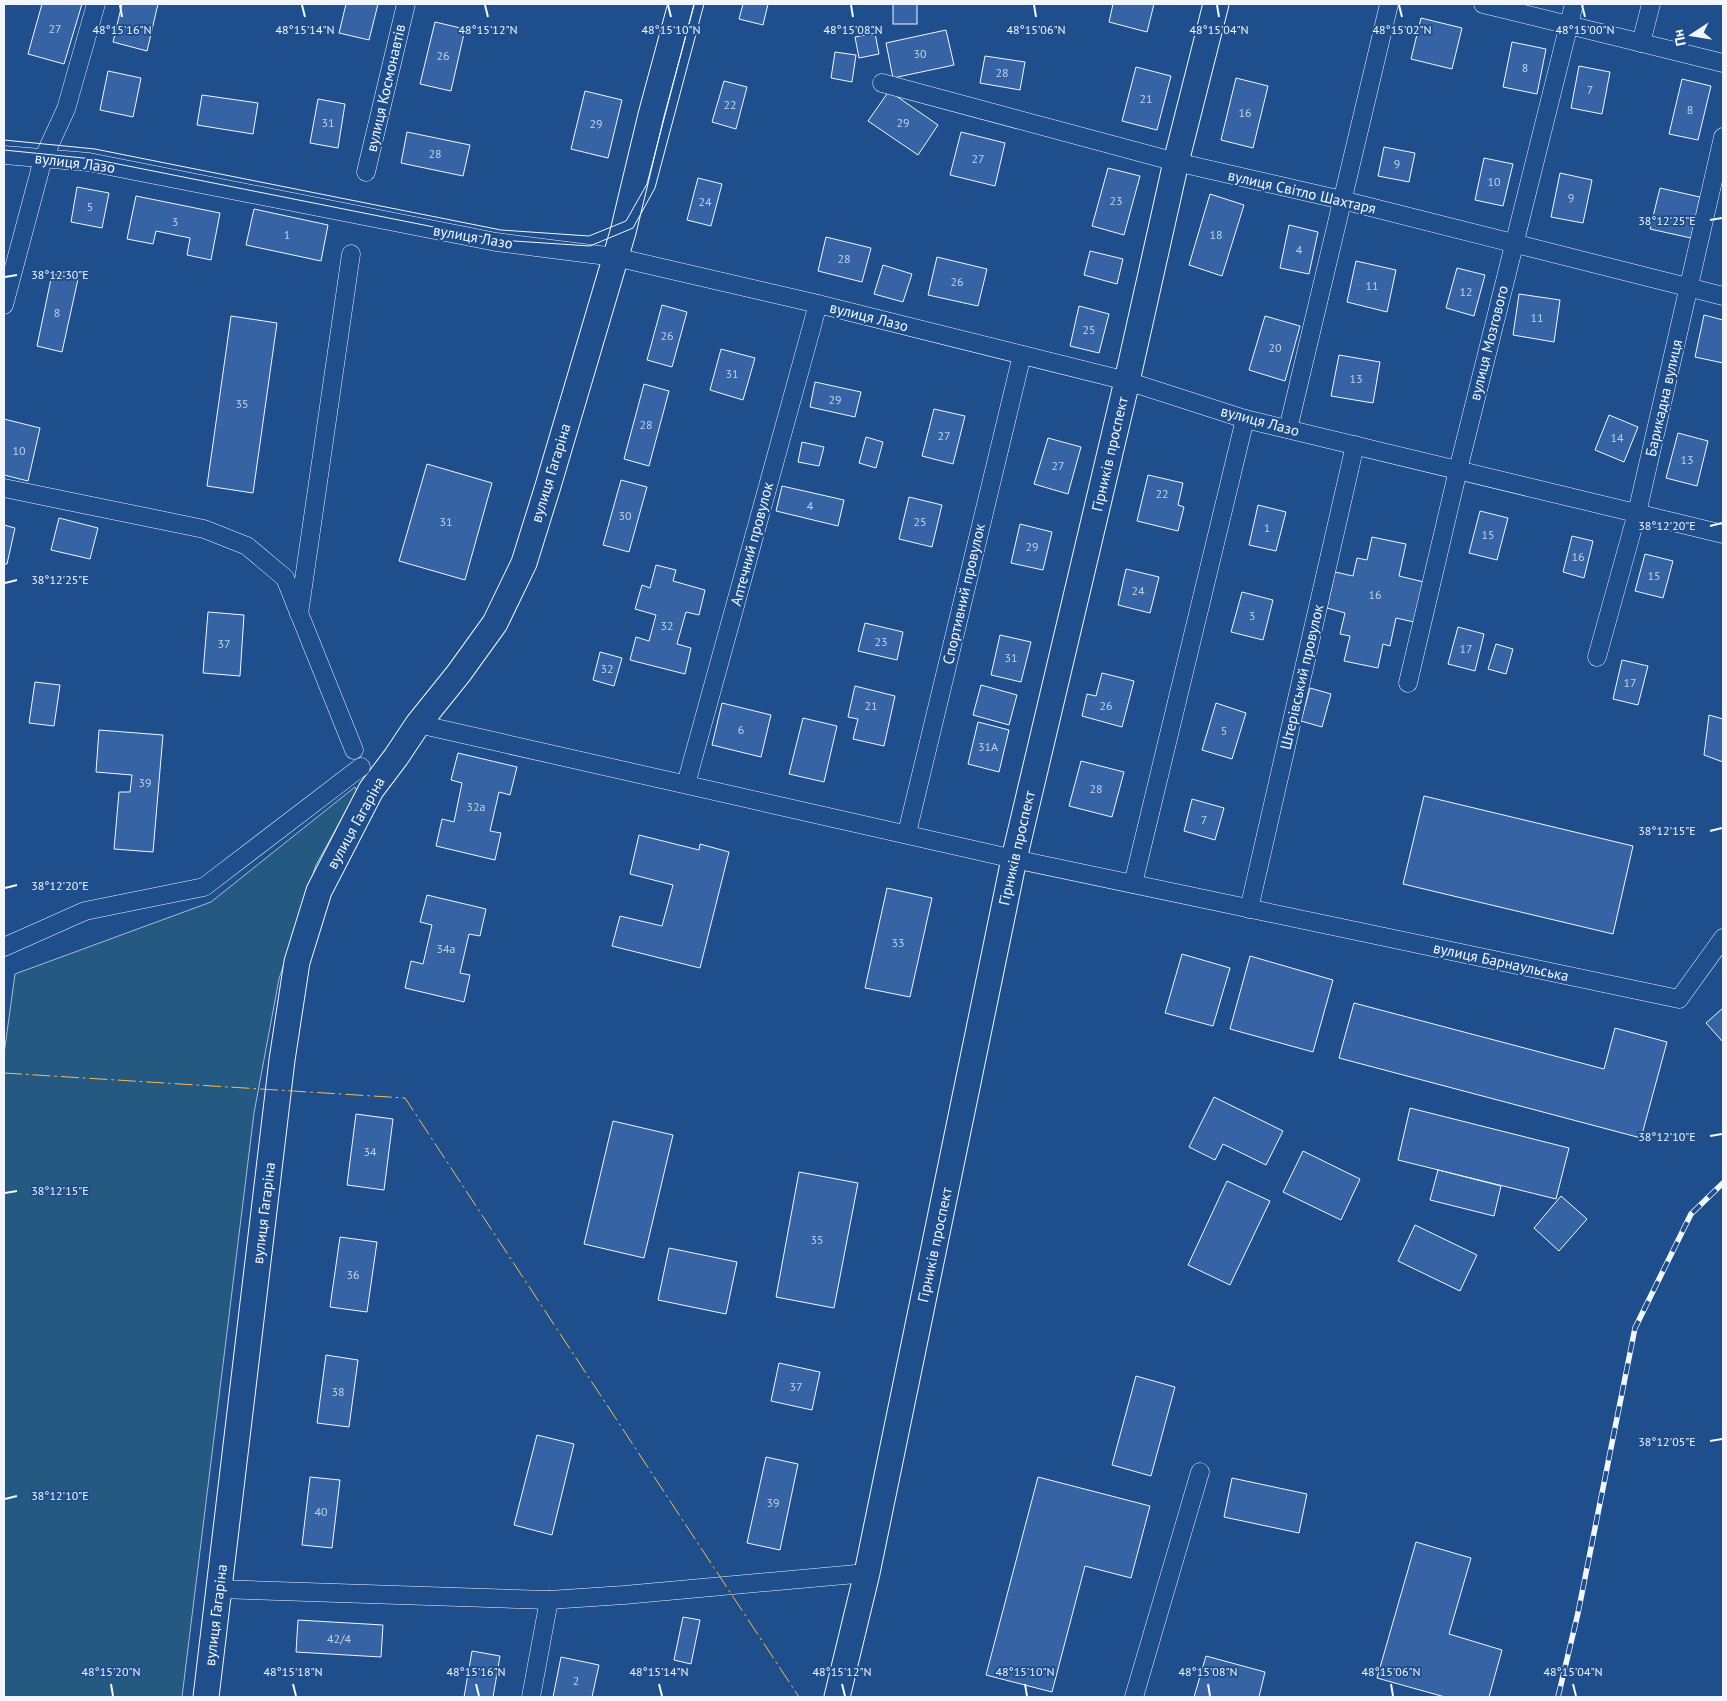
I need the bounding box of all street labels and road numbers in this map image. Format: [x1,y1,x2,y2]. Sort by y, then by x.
street label: вулиця Космонавтів [362,22,409,154]
street label: вулиця Лазо [34,148,116,177]
street label: вулиця Світло Шахтаря [1226,165,1378,218]
street label: вулиця Лазо [432,220,514,253]
street label: вулиця Мозгового [1465,283,1512,402]
street label: вулиця Лазо [828,298,911,335]
street label: Барикадна вулиця [1641,337,1686,458]
street label: Гірників проспект [1087,395,1132,513]
street label: вулиця Лазо [1219,401,1302,440]
street label: вулиця Гагаріна [526,421,575,525]
street label: Аптечний провулок [726,479,777,608]
street label: Спортивний провулок [938,521,989,666]
street label: Штерівський провулок [1276,602,1328,751]
street label: вулиця Гагаріна [322,773,389,872]
street label: Гірників проспект [994,789,1039,907]
street label: вулиця Барнаульська [1432,938,1571,985]
street label: вулиця Гагаріна [248,1161,279,1265]
street label: Гірників проспект [913,1186,956,1304]
street label: вулиця Гагаріна [200,1563,231,1667]

